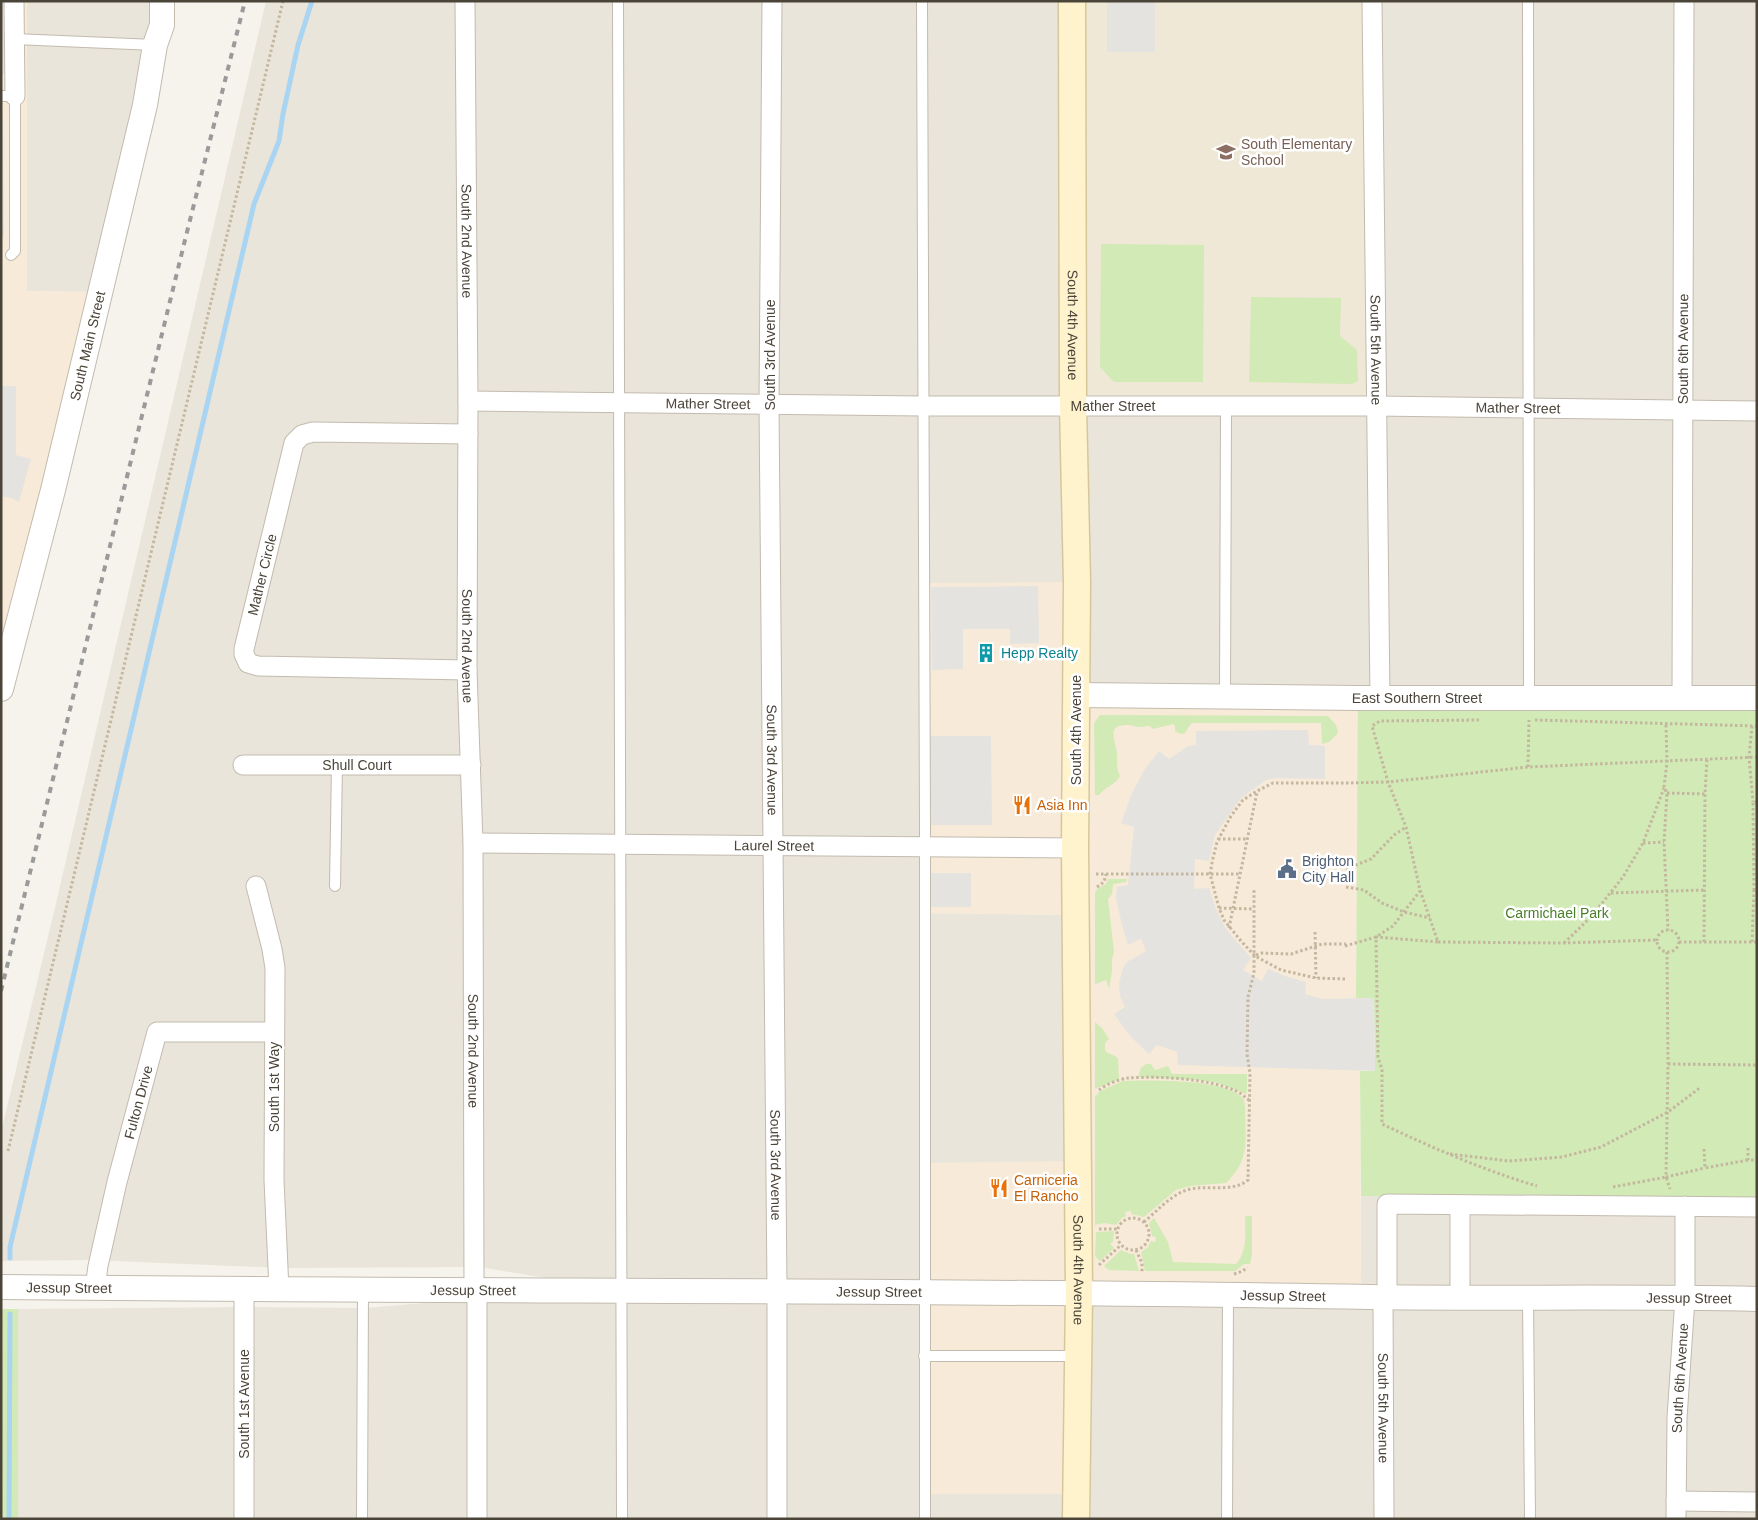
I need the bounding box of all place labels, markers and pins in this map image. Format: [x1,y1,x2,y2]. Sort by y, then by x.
place label: South Elementary School [1241,136,1352,168]
school or university icon: South Elementary School [1215,141,1237,163]
building icon: Hepp Realty [975,642,997,664]
place label: Hepp Realty [1001,645,1078,661]
restaurant icon: Asia Inn [1011,794,1033,816]
place label: Asia Inn [1037,797,1088,813]
place label: Brighton City Hall [1302,853,1354,885]
public building icon: Brighton City Hall [1276,858,1298,880]
place label: Carniceria El Rancho [1014,1172,1079,1204]
restaurant icon: Carniceria El Rancho [988,1177,1010,1199]

